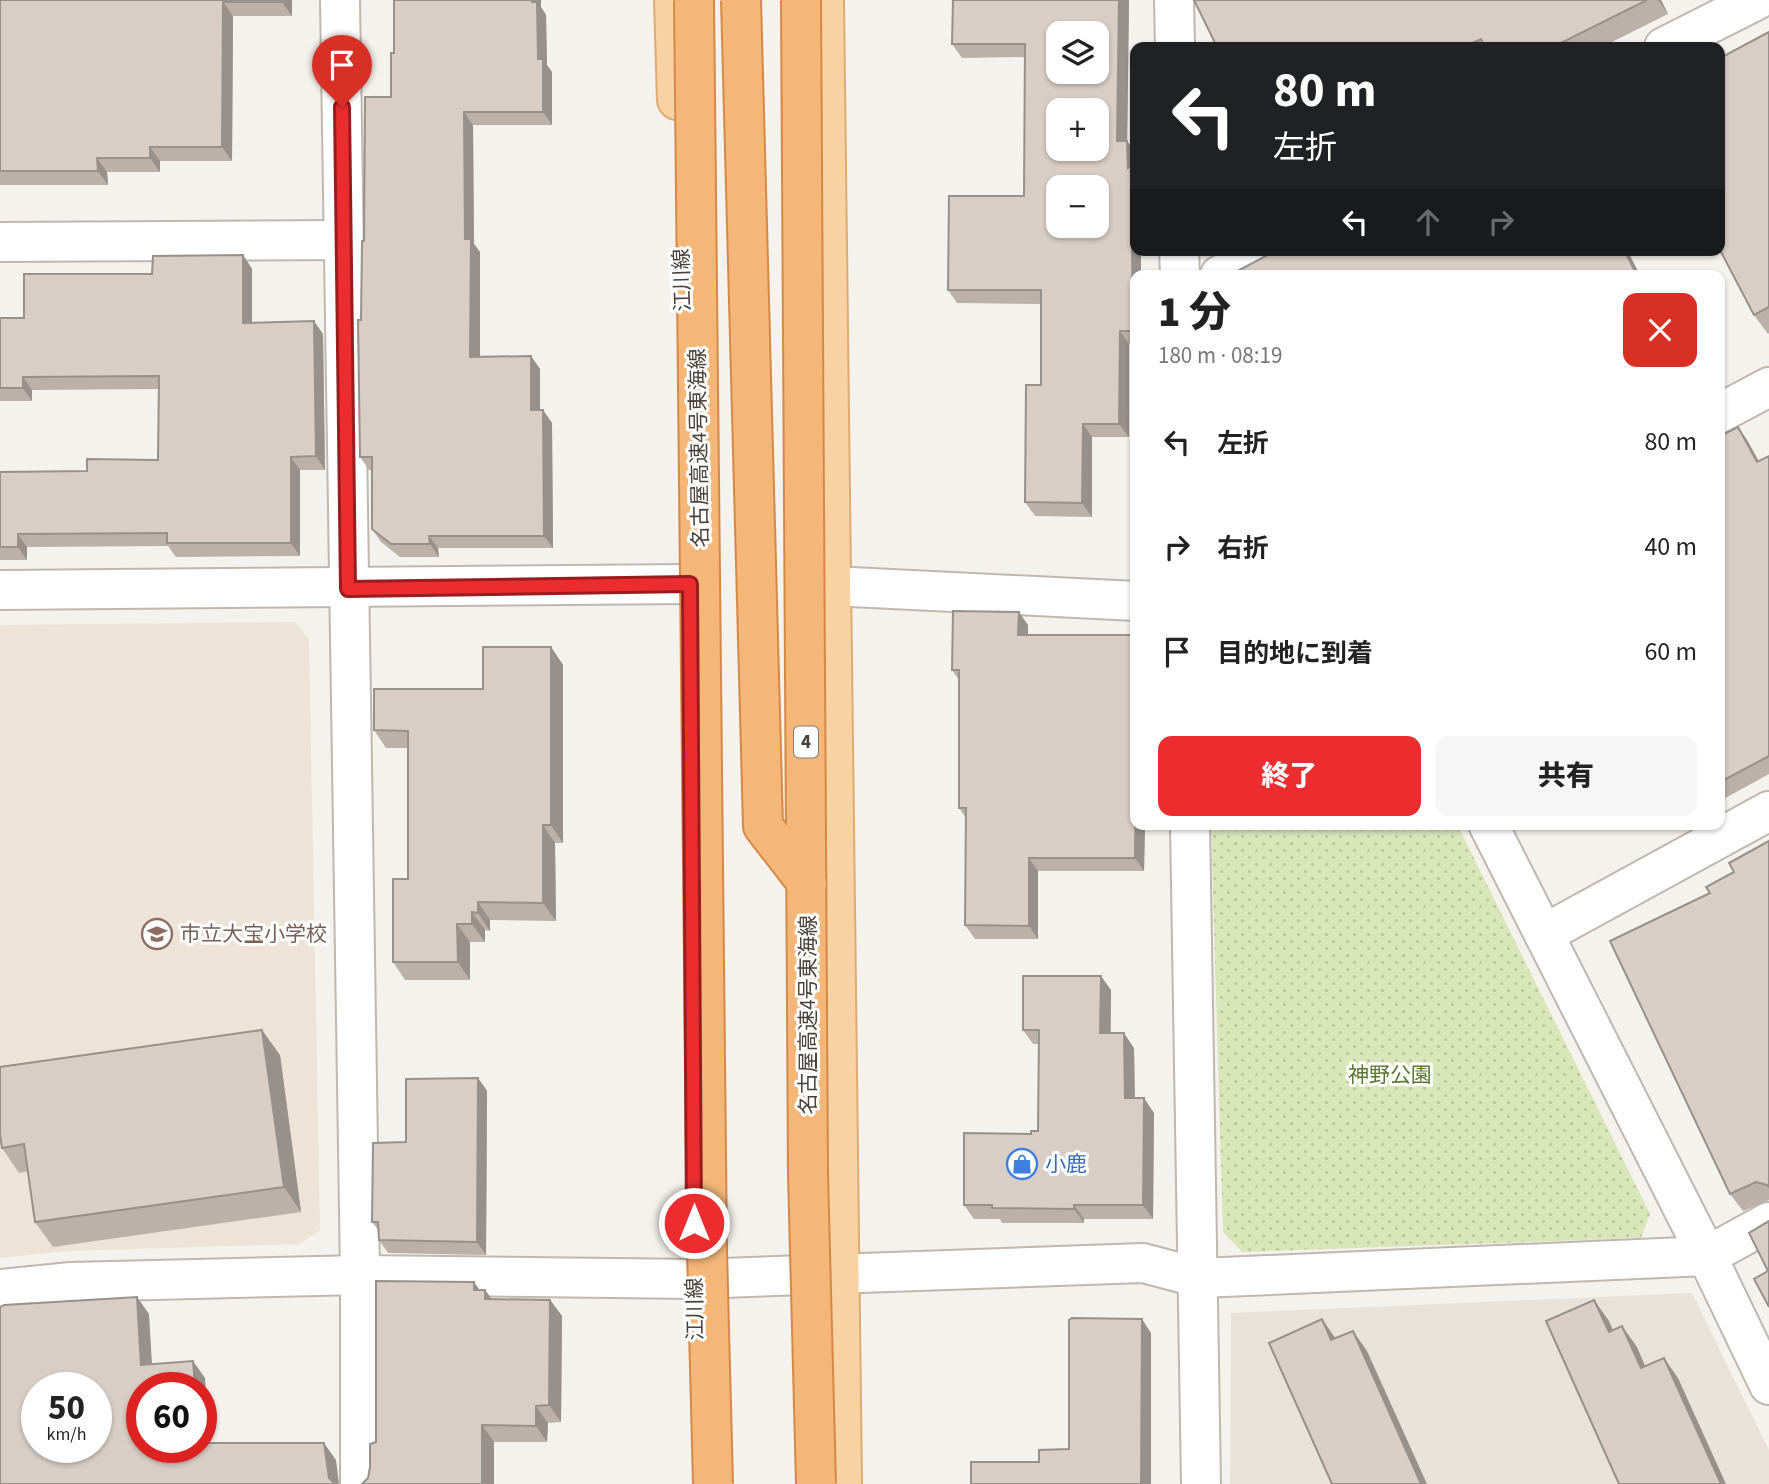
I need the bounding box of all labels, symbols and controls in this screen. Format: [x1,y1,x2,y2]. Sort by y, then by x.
map controls [1046,21,1109,238]
button: layers [1046,21,1109,84]
pin [312,35,372,107]
icon: arrive [323,46,361,84]
text: 80 m [1273,56,1377,126]
icon: left [1158,70,1249,161]
button: + [1046,98,1109,161]
text: 左折 [1273,125,1337,171]
button: − [1046,175,1109,238]
icon: left [1336,203,1374,241]
icon: ahead [1409,203,1447,241]
icon: right [1482,203,1520,241]
street label: 江川線 [666,248,698,312]
text: 1 分 [1158,283,1231,343]
button: close [1623,293,1697,367]
text: 180 m · 08:19 [1158,339,1282,372]
street label: 名古屋高速4号東海線 [682,348,716,548]
icon: left [1158,423,1196,461]
text: 80 m [1644,423,1697,460]
text: 左折 [1217,425,1269,462]
icon: right [1158,528,1196,566]
text: 40 m [1644,528,1697,565]
text: 右折 [1217,530,1269,567]
icon: arrive [1158,633,1196,671]
text: 60 m [1644,633,1697,670]
text: 目的地に到着 [1217,635,1373,672]
road number: 4 [794,726,818,758]
button: 終了 [1158,736,1421,816]
button: 共有 [1435,736,1697,816]
street label: 名古屋高速4号東海線 [793,915,823,1115]
school or university icon: 市立大宝小学校 [140,917,174,951]
place label: 市立大宝小学校 [180,919,327,949]
park label: 神野公園 [1348,1060,1432,1090]
shop icon: 小鹿 [1005,1147,1039,1181]
place label: 小鹿 [1045,1149,1087,1179]
position arrow [657,1186,731,1260]
street label: 江川線 [679,1277,711,1341]
speed limit sign: 60 [126,1372,217,1463]
text: 50 [48,1383,85,1433]
text: km/h [47,1422,86,1447]

